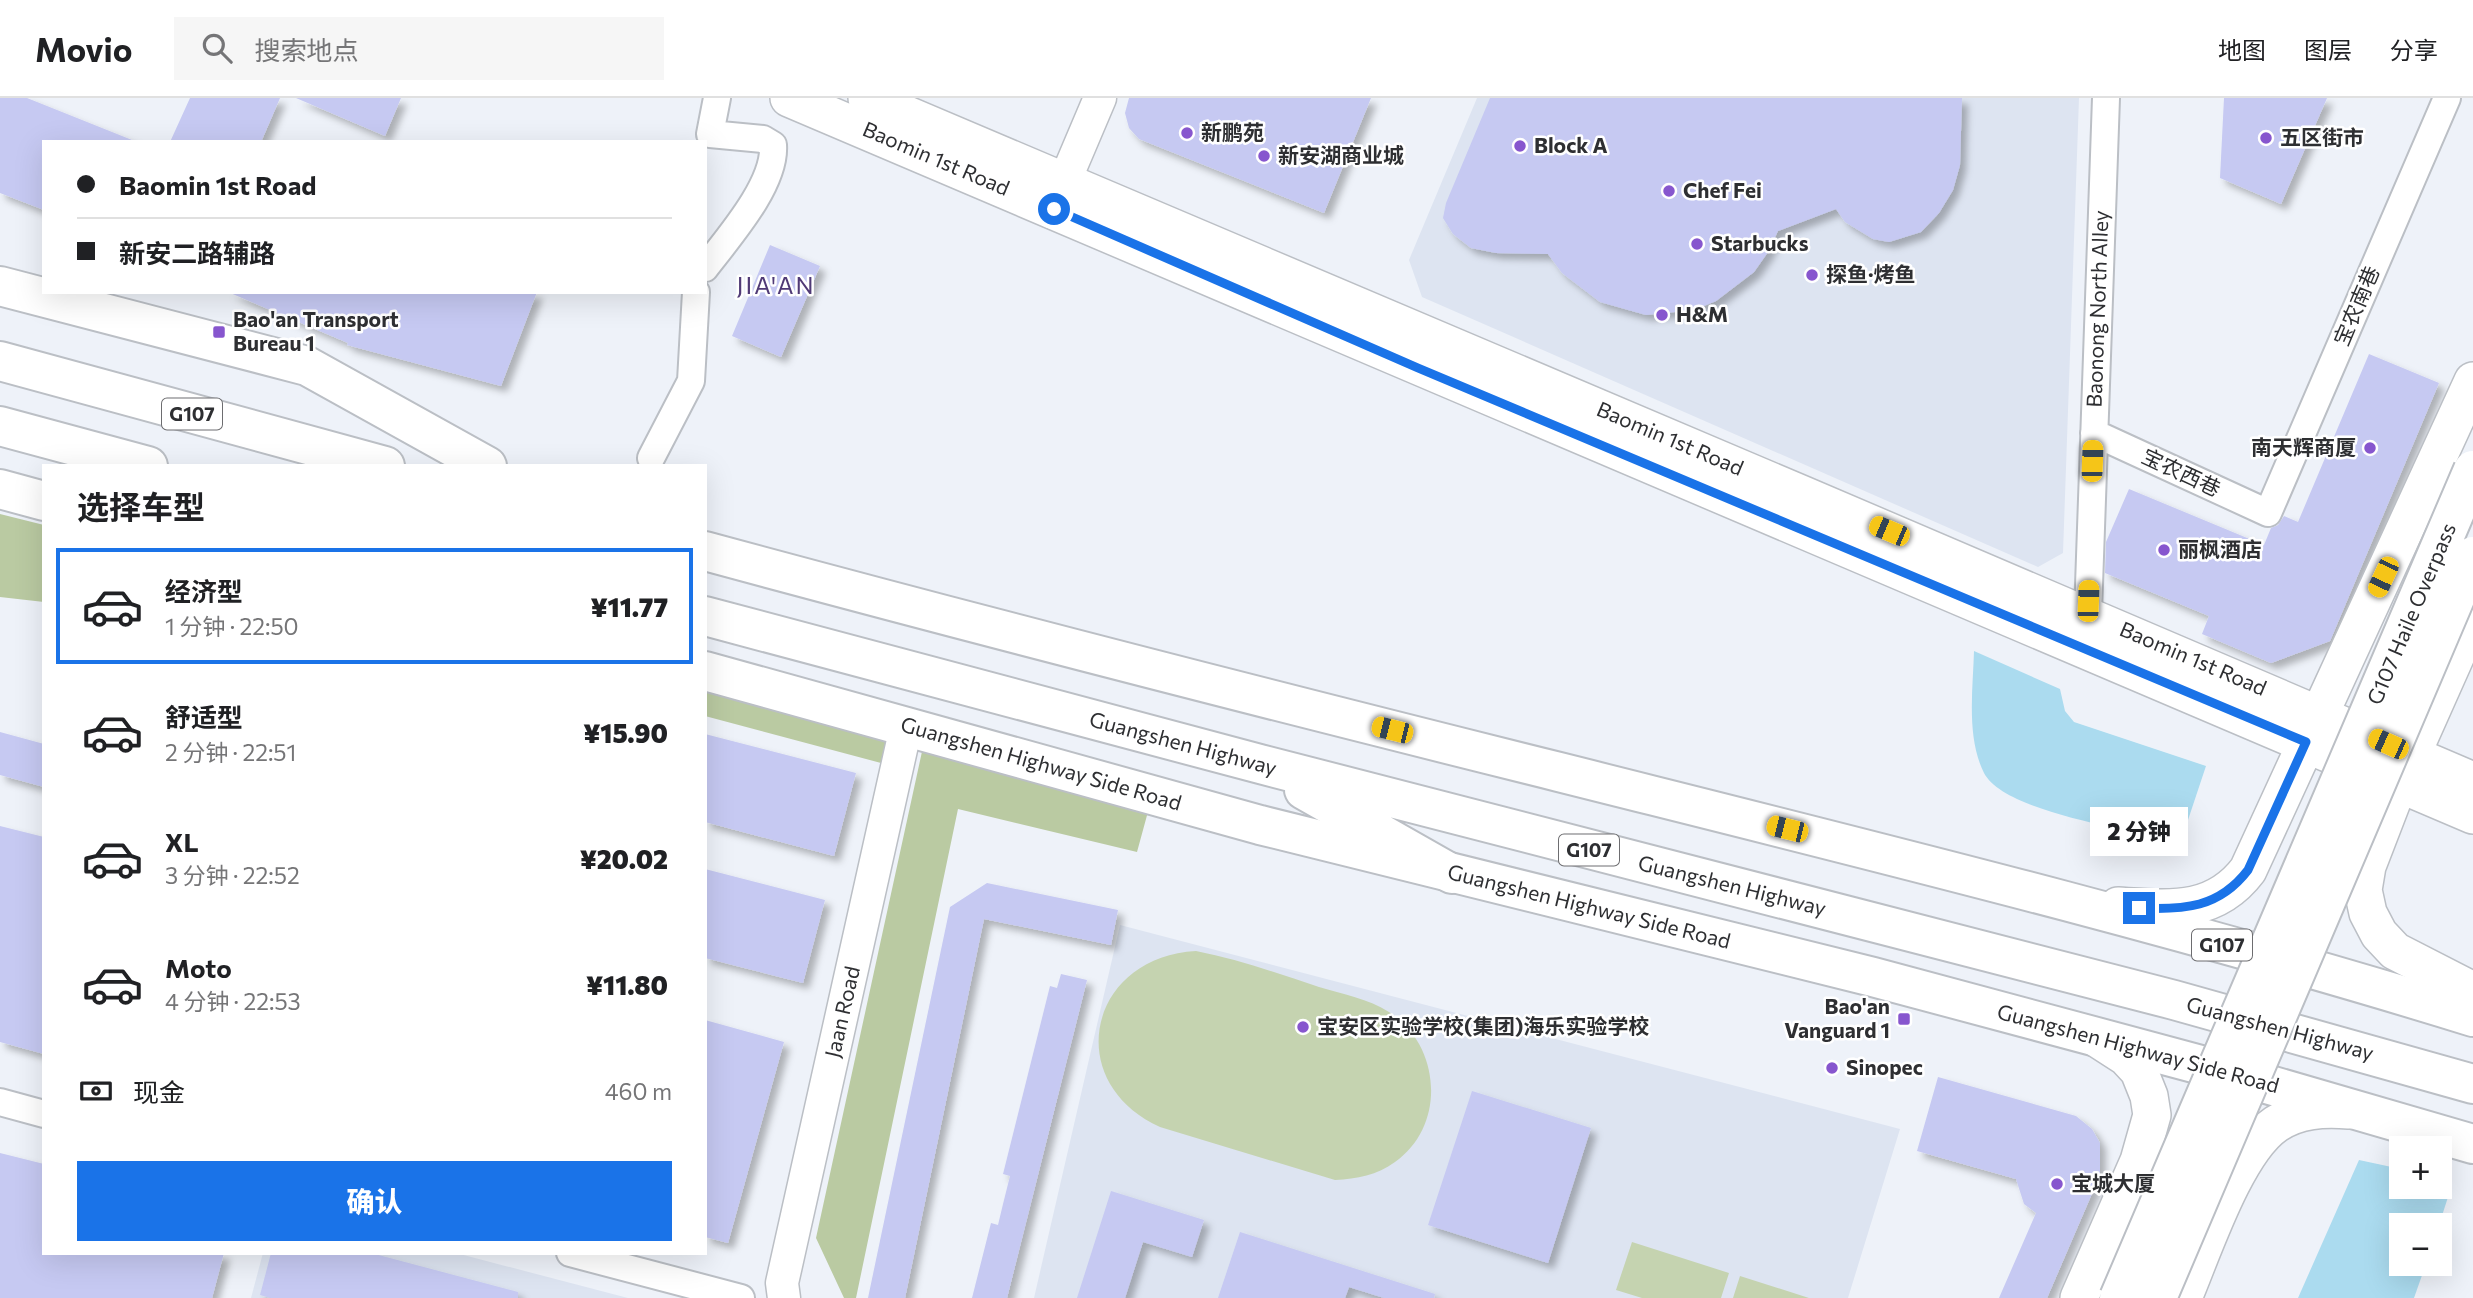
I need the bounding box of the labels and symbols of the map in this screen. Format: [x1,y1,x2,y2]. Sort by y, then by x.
street label: Baomin 1st Road [859,115,1014,200]
place label: 新鹏苑 [1201,119,1264,144]
place label: 五区街市 [2280,124,2364,149]
marker: 新鹏苑 [1179,125,1195,141]
marker: 五区街市 [2258,130,2274,146]
place label: Block A [1534,132,1608,157]
marker: Block A [1512,138,1528,154]
place label: 新安湖商业城 [1278,142,1404,167]
marker: 新安湖商业城 [1256,148,1272,164]
place label: Chef Fei [1683,177,1762,202]
marker: Chef Fei [1661,183,1677,199]
route start [1038,193,1070,225]
street label: Baonong North Alley [2081,210,2112,408]
place label: Starbucks [1711,230,1809,255]
marker: Starbucks [1689,236,1705,252]
place label: 探鱼·烤鱼 [1826,261,1916,286]
street label: 宝农南巷 [2328,262,2384,349]
marker: 探鱼·烤鱼 [1804,267,1820,283]
district label: JIA'AN [736,270,816,299]
place label: H&M [1676,301,1728,326]
place label: Bao'an Transport Bureau 1 [233,306,399,355]
marker: H&M [1654,307,1670,323]
marker: Bao'an Transport Bureau 1 [211,324,227,340]
street label: Baomin 1st Road [1593,395,1748,480]
road number: G107 [162,398,222,430]
place label: 南天辉商厦 [2251,434,2356,459]
car [2081,440,2104,482]
marker: 南天辉商厦 [2362,440,2378,456]
street label: 宝农西巷 [2138,443,2225,501]
car [1866,513,1913,549]
street label: G107 Haile Overpass [2361,519,2460,708]
place label: 丽枫酒店 [2178,536,2262,561]
marker: 丽枫酒店 [2156,542,2172,558]
car [2365,554,2402,600]
car [2077,580,2100,622]
street label: Baomin 1st Road [2116,615,2271,700]
street label: Guangshen Highway [1087,706,1280,780]
street label: Guangshen Highway Side Road [898,710,1185,815]
car [1370,715,1415,745]
car [2365,726,2412,762]
callout: 2 分钟 [2090,806,2188,856]
car [1765,814,1810,844]
road number: G107 [1559,834,1619,866]
street label: Guangshen Highway [1636,849,1829,920]
street label: Guangshen Highway Side Road [1445,858,1733,953]
route end [2123,892,2155,924]
road number: G107 [2192,930,2252,960]
street label: Jaan Road [819,963,864,1060]
street label: Guangshen Highway [2184,991,2377,1065]
place label: Bao'an Vanguard 1 [1784,993,1890,1042]
street label: Guangshen Highway Side Road [1995,998,2282,1097]
marker: Bao'an Vanguard 1 [1896,1011,1912,1027]
place label: 宝安区实验学校(集团)海乐实验学校 [1317,1013,1649,1038]
marker: 宝安区实验学校(集团)海乐实验学校 [1295,1019,1311,1035]
place label: Sinopec [1846,1054,1923,1079]
marker: Sinopec [1824,1060,1840,1076]
place label: 宝城大厦 [2071,1170,2155,1195]
marker: 宝城大厦 [2049,1176,2065,1192]

